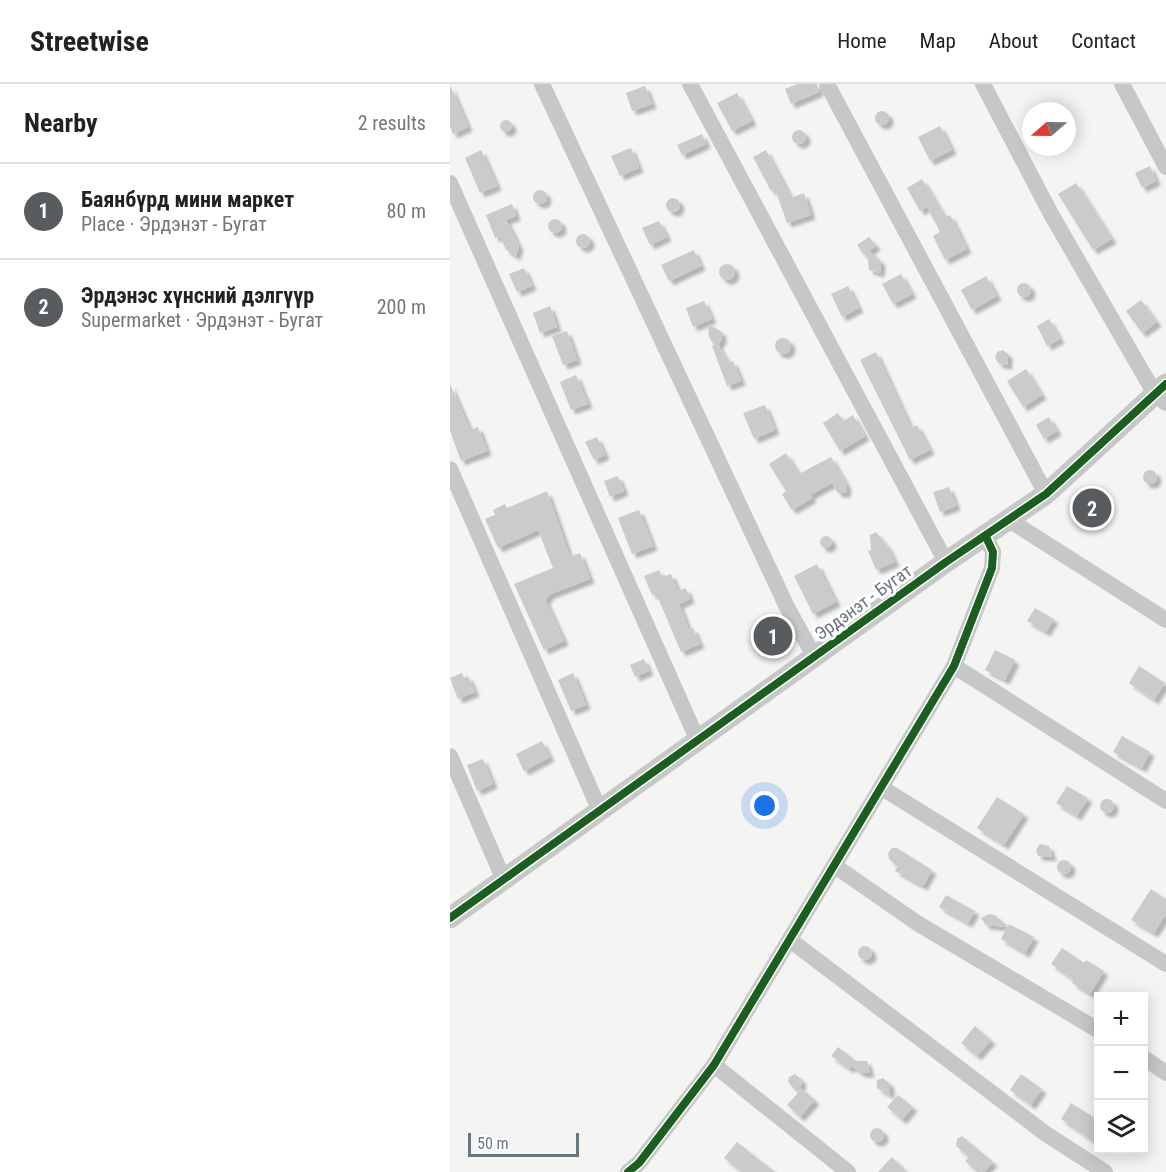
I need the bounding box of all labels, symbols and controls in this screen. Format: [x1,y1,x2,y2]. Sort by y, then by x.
text: Streetwise [30,25,149,58]
text: Home [837,29,887,53]
text: Map [920,29,956,53]
text: About [989,29,1038,53]
text: Contact [1071,29,1136,53]
north arrow [1022,102,1076,156]
text: Nearby [24,108,98,138]
text: 2 results [358,111,426,135]
text: Баянбүрд мини маркет [81,187,294,212]
text: 1 [38,199,49,223]
text: 80 m [387,199,426,223]
text: Place · Эрдэнэт - Бугат [81,212,267,236]
text: Эрдэнэс хүнсний дэлгүүр [81,283,314,308]
text: 2 [38,295,49,319]
text: 200 m [377,295,426,319]
text: Supermarket · Эрдэнэт - Бугат [81,308,323,332]
pin: 2 [1072,486,1112,530]
street label: Эрдэнэт - Бугат [810,559,916,644]
pin: 1 [754,614,792,658]
your location [750,791,779,820]
map controls [1094,992,1148,1154]
button: + [1094,992,1148,1046]
button: − [1094,1046,1148,1100]
button: layers [1094,1100,1148,1154]
scale bar [468,1130,579,1158]
text: 50 m [477,1134,509,1153]

